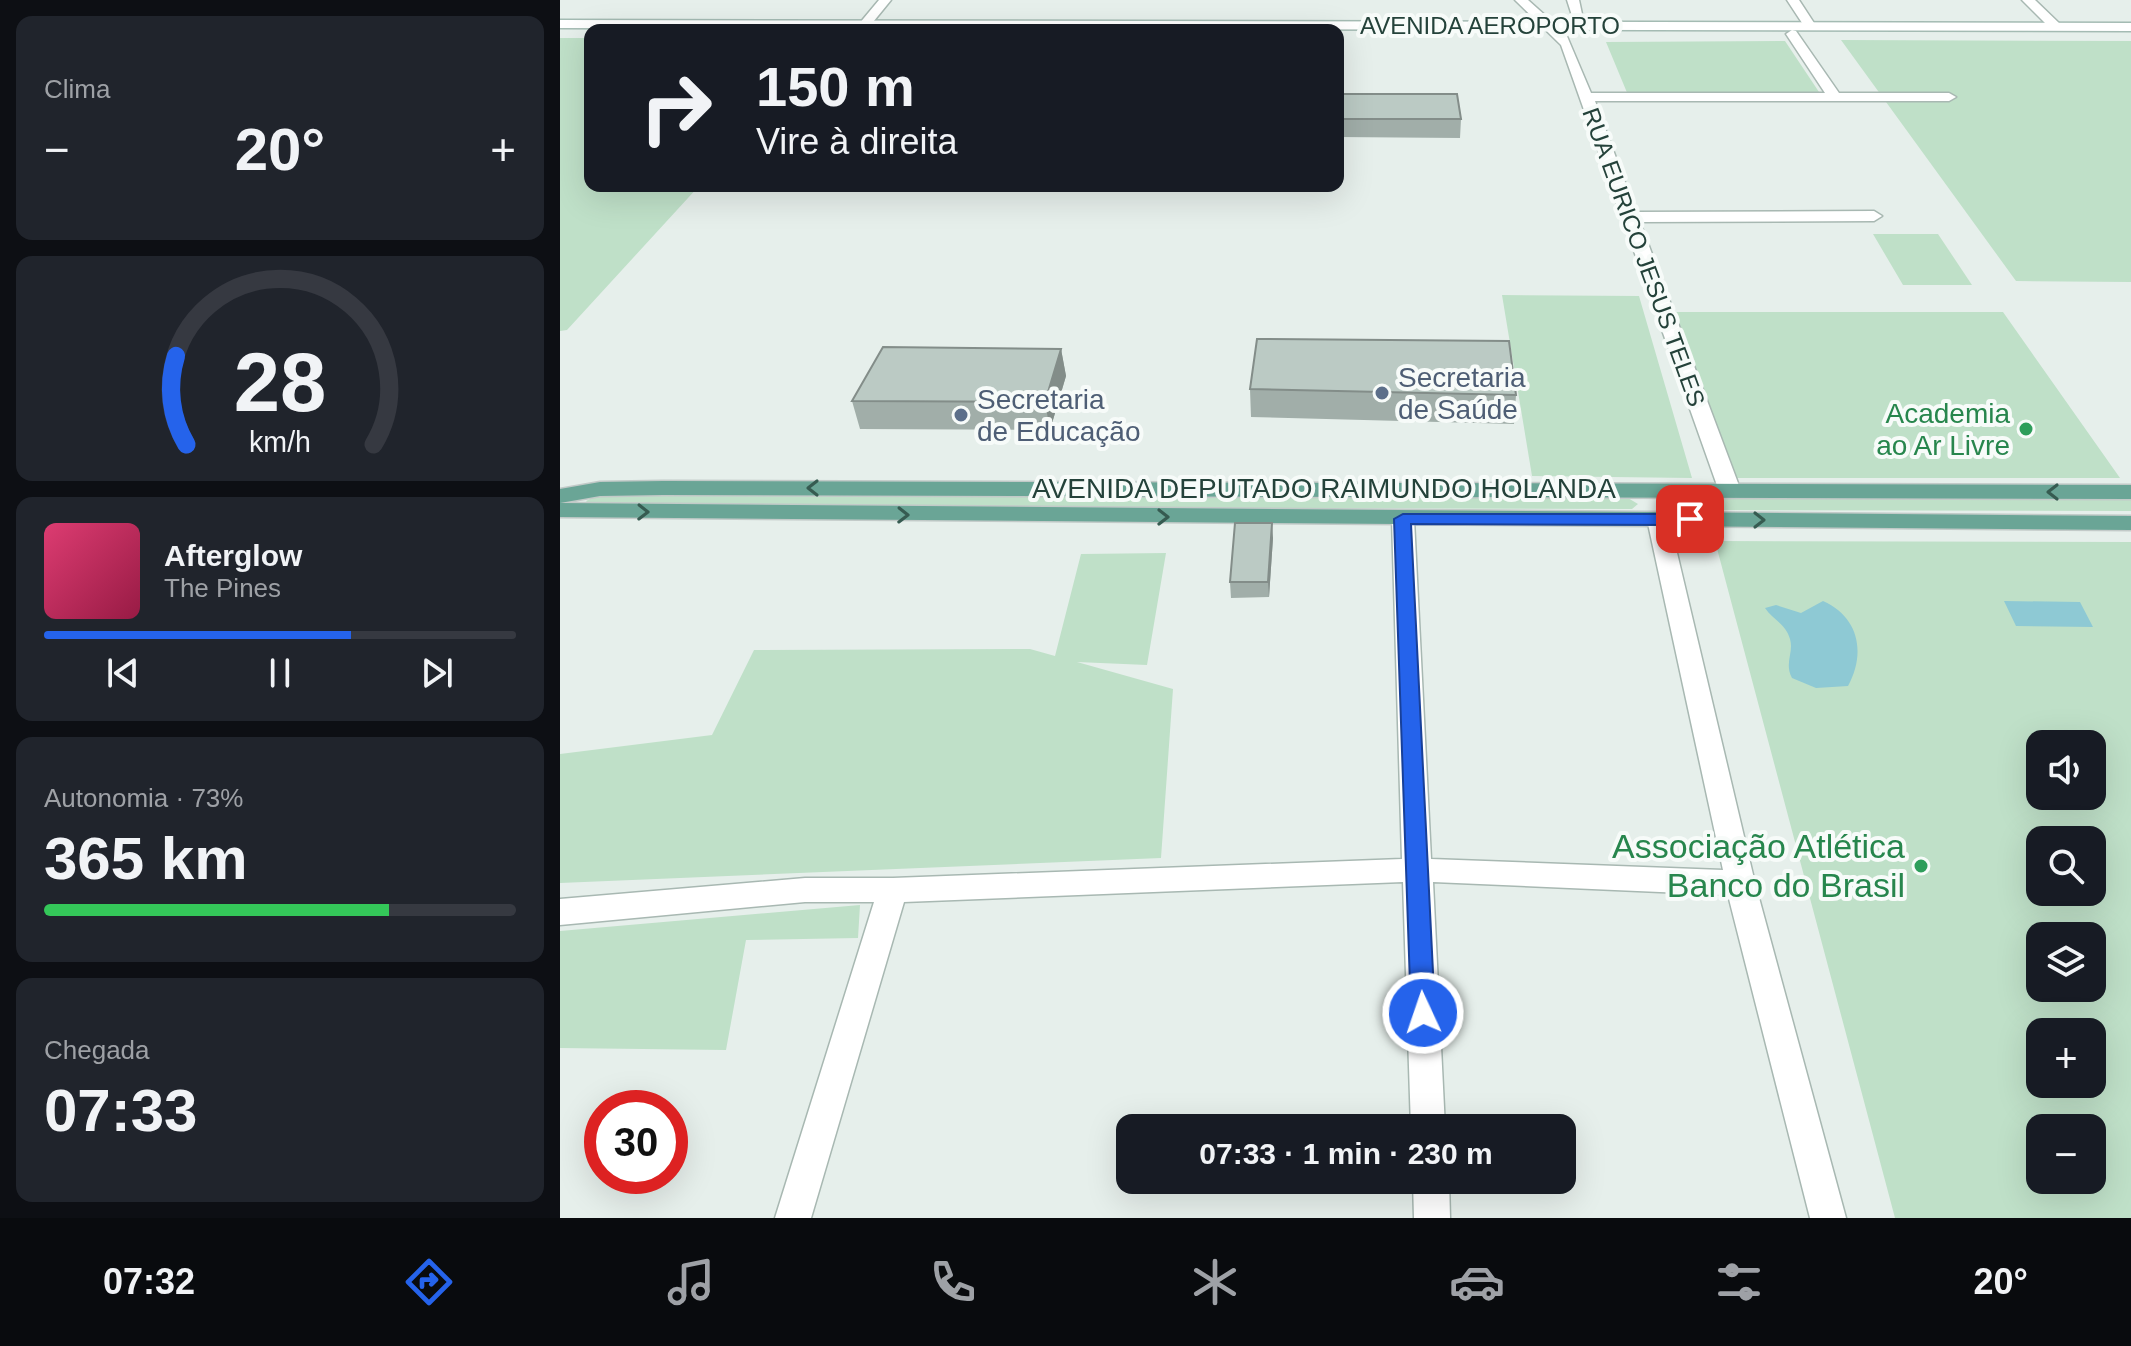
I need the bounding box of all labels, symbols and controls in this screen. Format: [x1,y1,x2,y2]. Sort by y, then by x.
street label: AVENIDA AEROPORTO [1360,12,1620,39]
text: 150 m [756,55,915,118]
icon: right [624,56,728,160]
text: Clima [44,74,110,104]
street label: RUA EURICO JESUS TELES [1577,104,1711,410]
text: 20° [235,116,325,183]
text: Vire à direita [756,121,957,162]
text: − [44,125,70,174]
text: + [490,125,516,174]
text: 28 [234,335,326,428]
place label: Secretaria de Saúde [1398,362,1526,425]
place label: Secretaria de Educação [977,384,1140,447]
marker: Secretaria de Saúde [1373,384,1391,402]
place label: Academia ao Ar Livre [1876,398,2010,461]
marker: Secretaria de Educação [952,406,970,424]
marker: Academia ao Ar Livre [2017,420,2035,438]
text: km/h [249,426,311,458]
street label: AVENIDA DEPUTADO RAIMUNDO HOLANDA [1032,473,1616,504]
one-way arrow [806,479,819,497]
one-way arrow [2046,483,2059,501]
pin [1656,485,1724,553]
icon: arrive [1668,497,1712,541]
one-way arrow [637,504,650,521]
one-way arrow [897,506,910,524]
one-way arrow [1157,509,1170,526]
one-way arrow [1753,511,1766,529]
text: Afterglow [164,539,302,572]
text: The Pines [164,573,281,603]
icon: previous [101,651,145,695]
icon: pause [258,651,302,695]
icon: next [415,651,459,695]
map controls [2026,730,2106,1194]
button: sound [2026,730,2106,810]
text: Autonomia · 73% [44,783,243,813]
text: 365 km [44,825,248,892]
button: search [2026,826,2106,906]
place label: Associação Atlética Banco do Brasil [1612,827,1905,904]
marker: Associação Atlética Banco do Brasil [1912,857,1930,875]
button: layers [2026,922,2106,1002]
position arrow [1381,971,1465,1055]
button: + [2026,1018,2106,1098]
text: Chegada [44,1035,150,1065]
text: 07:33 [44,1077,197,1144]
speed limit sign: 30 [584,1090,688,1194]
button: − [2026,1114,2106,1194]
text: 07:33 · 1 min · 230 m [1199,1137,1493,1170]
icon: directions [401,1254,457,1310]
icon: music [663,1254,719,1310]
icon: phone [925,1254,981,1310]
icon: climate [1187,1254,1243,1310]
icon: car [1449,1254,1505,1310]
icon: filters [1711,1254,1767,1310]
text: 07:32 [103,1261,195,1302]
text: 20° [1973,1261,2028,1302]

